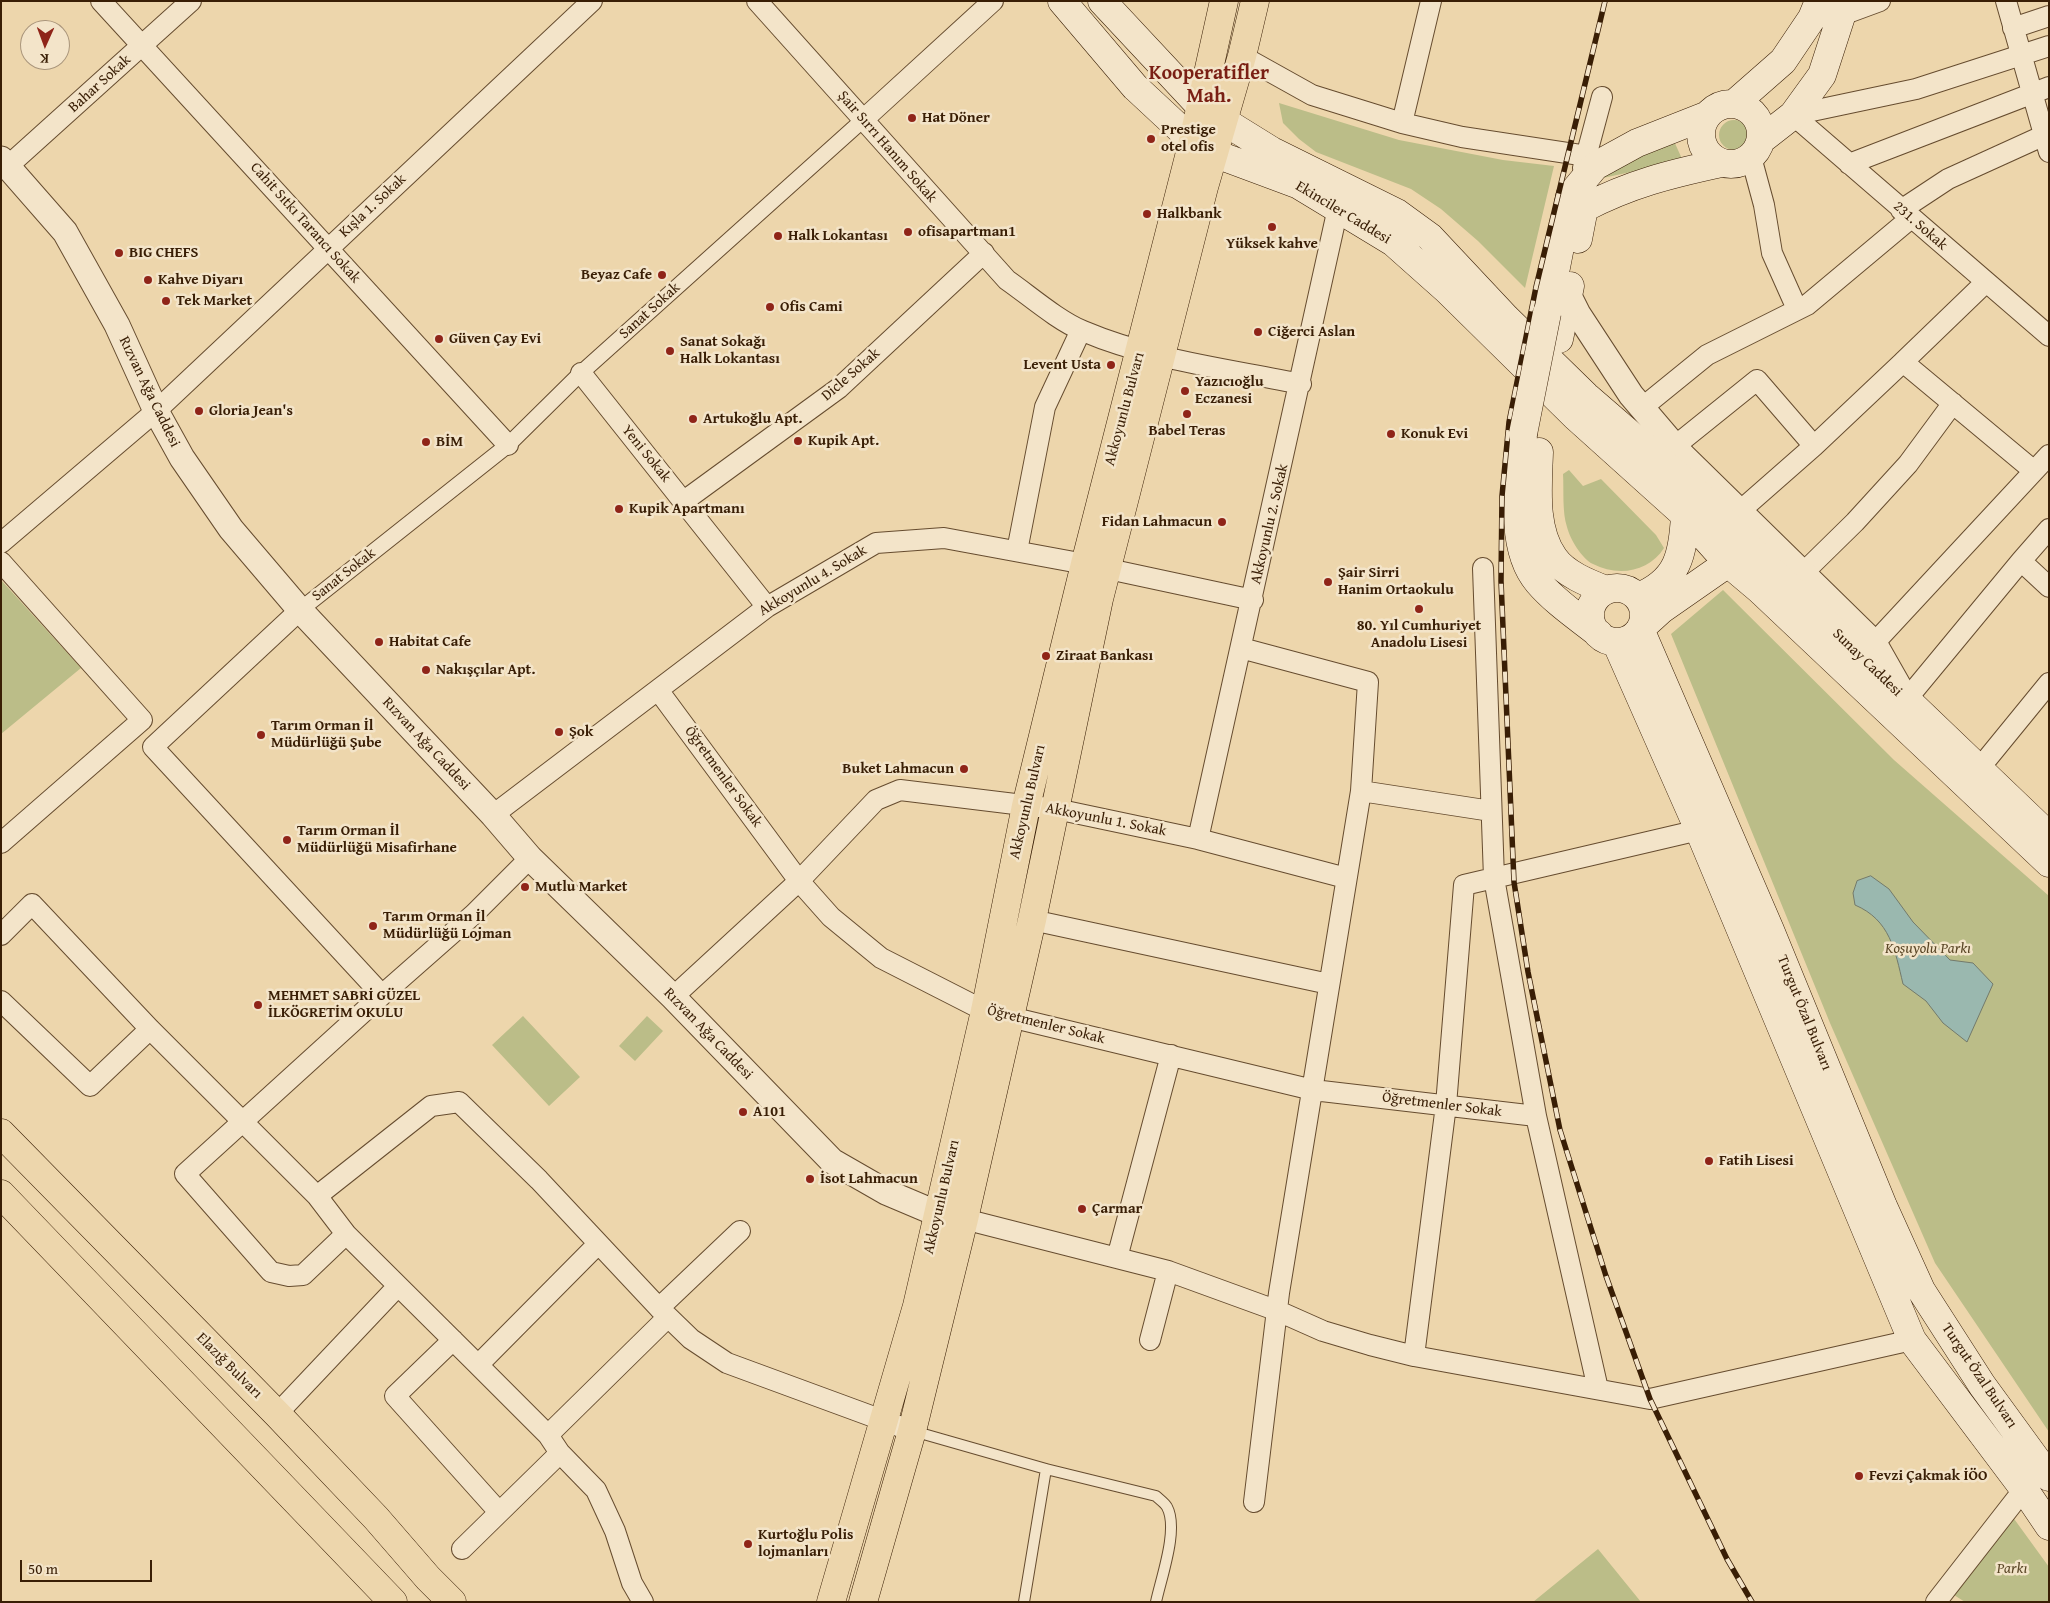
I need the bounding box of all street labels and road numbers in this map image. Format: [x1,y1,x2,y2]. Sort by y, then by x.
street label: Bahar Sokak [65,51,135,117]
street label: Şair Sırrı Hanım Sokak [834,87,940,207]
street label: Cahit Sıtkı Tarancı Sokak [246,159,364,287]
street label: Kışla 1. Sokak [336,170,410,242]
street label: Ekinciler Caddesi [1292,178,1394,248]
street label: 231. Sokak [1889,198,1951,254]
street label: Sanat Sokak [616,279,684,343]
street label: Rızvan Ağa Caddesi [114,334,184,450]
street label: Dicle Sokak [818,345,884,405]
street label: Akkoyunlu Bulvarı [1101,350,1149,468]
street label: Yeni Sokak [617,422,675,486]
street label: Akkoyunlu 2. Sokak [1247,462,1293,586]
street label: Akkoyunlu 4. Sokak [756,542,870,620]
street label: Sanat Sokak [309,545,379,605]
street label: Sunay Caddesi [1828,625,1906,701]
street label: Rızvan Ağa Caddesi [378,694,474,794]
street label: Öğretmenler Sokak [680,723,766,831]
street label: Akkoyunlu Bulvarı [1006,743,1050,861]
street label: Akkoyunlu 1. Sokak [1044,799,1168,841]
street label: Turgut Özal Bulvarı [1773,953,1835,1073]
street label: Rızvan Ağa Caddesi [660,984,756,1084]
street label: Öğretmenler Sokak [985,1002,1107,1048]
street label: Öğretmenler Sokak [1381,1089,1503,1121]
street label: Akkoyunlu Bulvarı [920,1138,964,1256]
street label: Turgut Özal Bulvarı [1937,1320,2021,1432]
street label: Elazığ Bulvarı [192,1329,266,1403]

